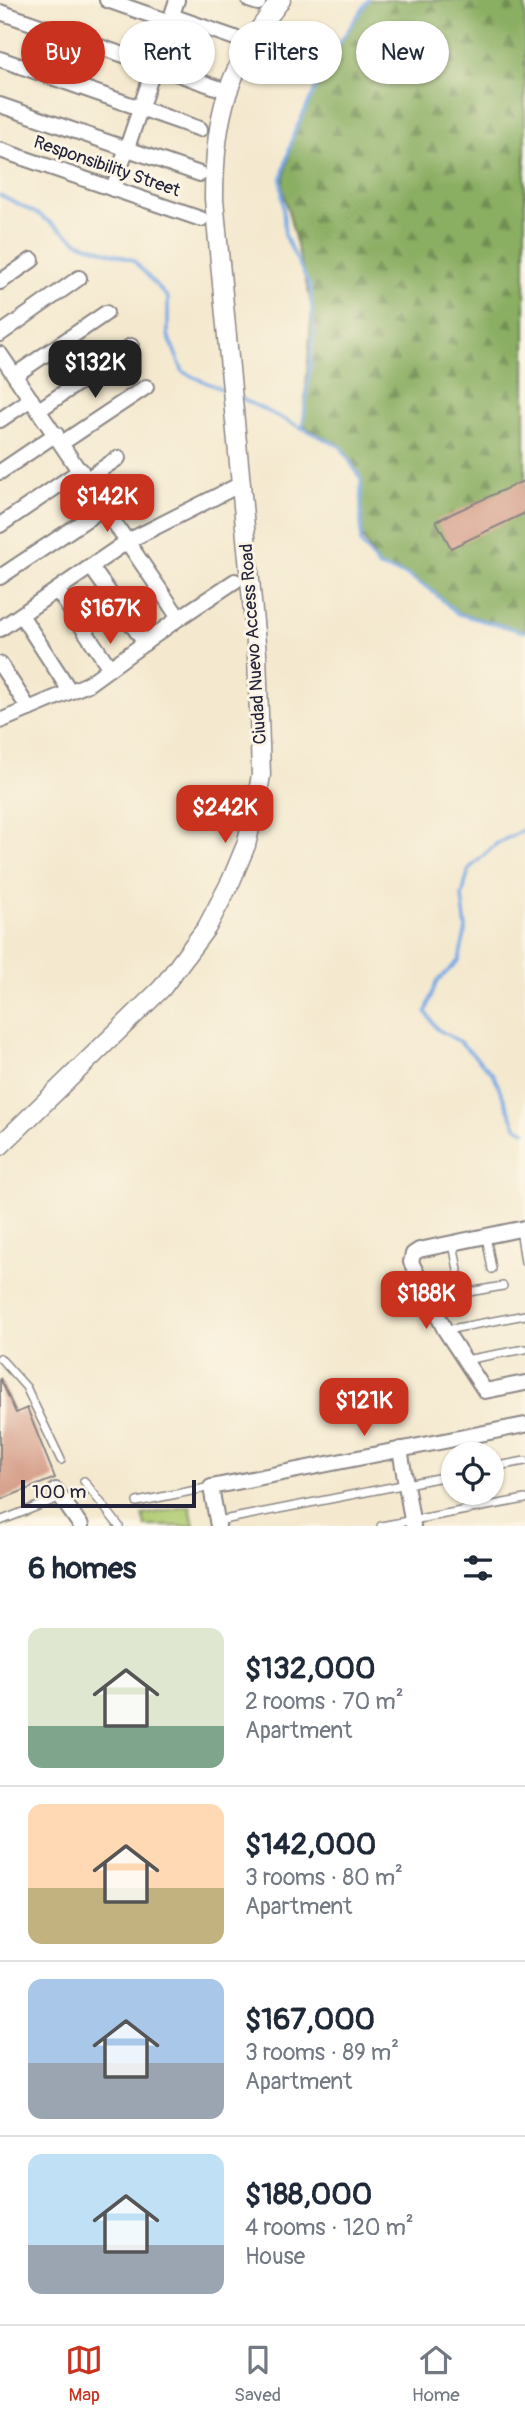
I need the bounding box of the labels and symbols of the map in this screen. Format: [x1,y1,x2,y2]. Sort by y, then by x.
street label: Responsibility Street [30,131,184,203]
pin: $132K [46,340,144,400]
pin: $142K [58,475,156,534]
street label: Ciudad Nuevo Access Road [235,543,272,745]
pin: $167K [61,586,159,646]
pin: $242K [176,786,274,845]
pin: $188K [377,1272,475,1331]
pin: $121K [315,1378,413,1438]
scale bar [21,1477,196,1509]

